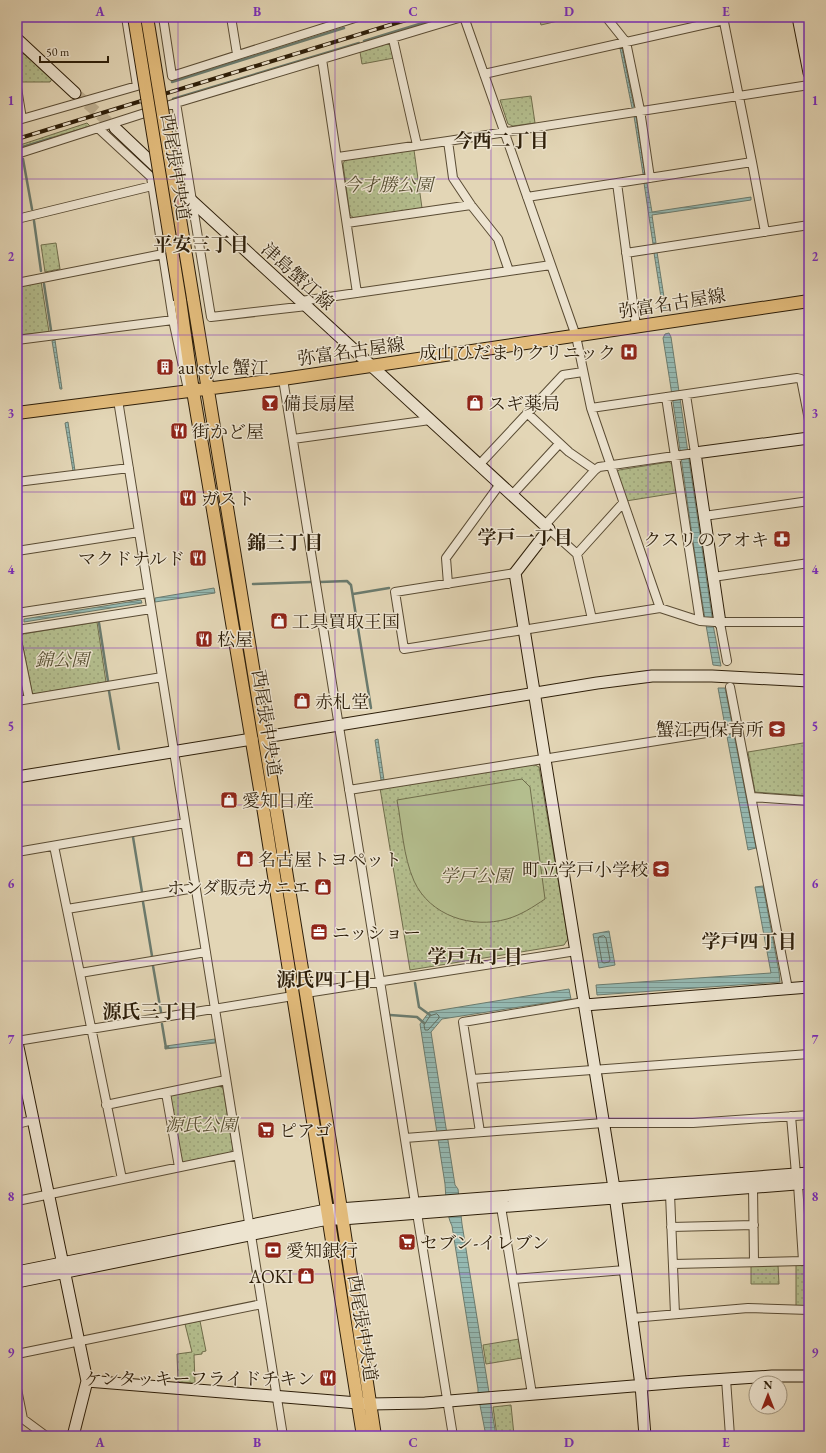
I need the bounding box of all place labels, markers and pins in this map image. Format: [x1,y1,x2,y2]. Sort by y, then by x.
place label: 成山ひだまりクリニック [419,341,616,364]
hospital icon: 成山ひだまりクリニック [619,342,639,362]
place label: au style 蟹江 [178,356,269,379]
building icon: au style 蟹江 [155,357,175,377]
place label: 備長扇屋 [283,392,355,415]
place label: スギ薬局 [488,392,560,415]
bar icon: 備長扇屋 [260,393,280,413]
shop icon: スギ薬局 [465,393,485,413]
place label: 街かど屋 [192,420,264,443]
restaurant icon: 街かど屋 [169,421,189,441]
place label: ガスト [201,487,255,510]
restaurant icon: ガスト [178,488,198,508]
place label: クスリのアオキ [643,528,769,551]
pharmacy icon: クスリのアオキ [772,529,792,549]
place label: マクドナルド [78,547,185,570]
restaurant icon: マクドナルド [188,548,208,568]
place label: 工具買取王国 [292,610,400,633]
shop icon: 工具買取王国 [269,611,289,631]
place label: 松屋 [217,628,253,651]
restaurant icon: 松屋 [194,629,214,649]
place label: 赤札堂 [315,690,369,713]
shop icon: 赤札堂 [292,691,312,711]
place label: 蟹江西保育所 [656,718,764,741]
school or university icon: 蟹江西保育所 [767,719,787,739]
place label: 愛知日産 [242,789,314,812]
shop icon: 愛知日産 [219,790,239,810]
place label: 名古屋トヨペット [258,848,402,871]
shop icon: 名古屋トヨペット [235,849,255,869]
place label: 町立学戸小学校 [522,858,648,881]
school or university icon: 町立学戸小学校 [651,859,671,879]
place label: ホンダ販売カニエ [167,876,310,899]
shop icon: ホンダ販売カニエ [313,877,333,897]
place label: ニッショー [332,921,421,944]
office icon: ニッショー [309,922,329,942]
place label: ピアゴ [279,1119,332,1142]
supermarket icon: ピアゴ [256,1120,276,1140]
place label: セブン-イレブン [420,1231,550,1254]
supermarket icon: セブン-イレブン [397,1232,417,1252]
place label: 愛知銀行 [286,1239,358,1262]
bank icon: 愛知銀行 [263,1240,283,1260]
place label: AOKI [248,1265,293,1288]
shop icon: AOKI [296,1266,316,1286]
place label: ケンタッキーフライドチキン [84,1367,315,1390]
restaurant icon: ケンタッキーフライドチキン [318,1368,338,1388]

